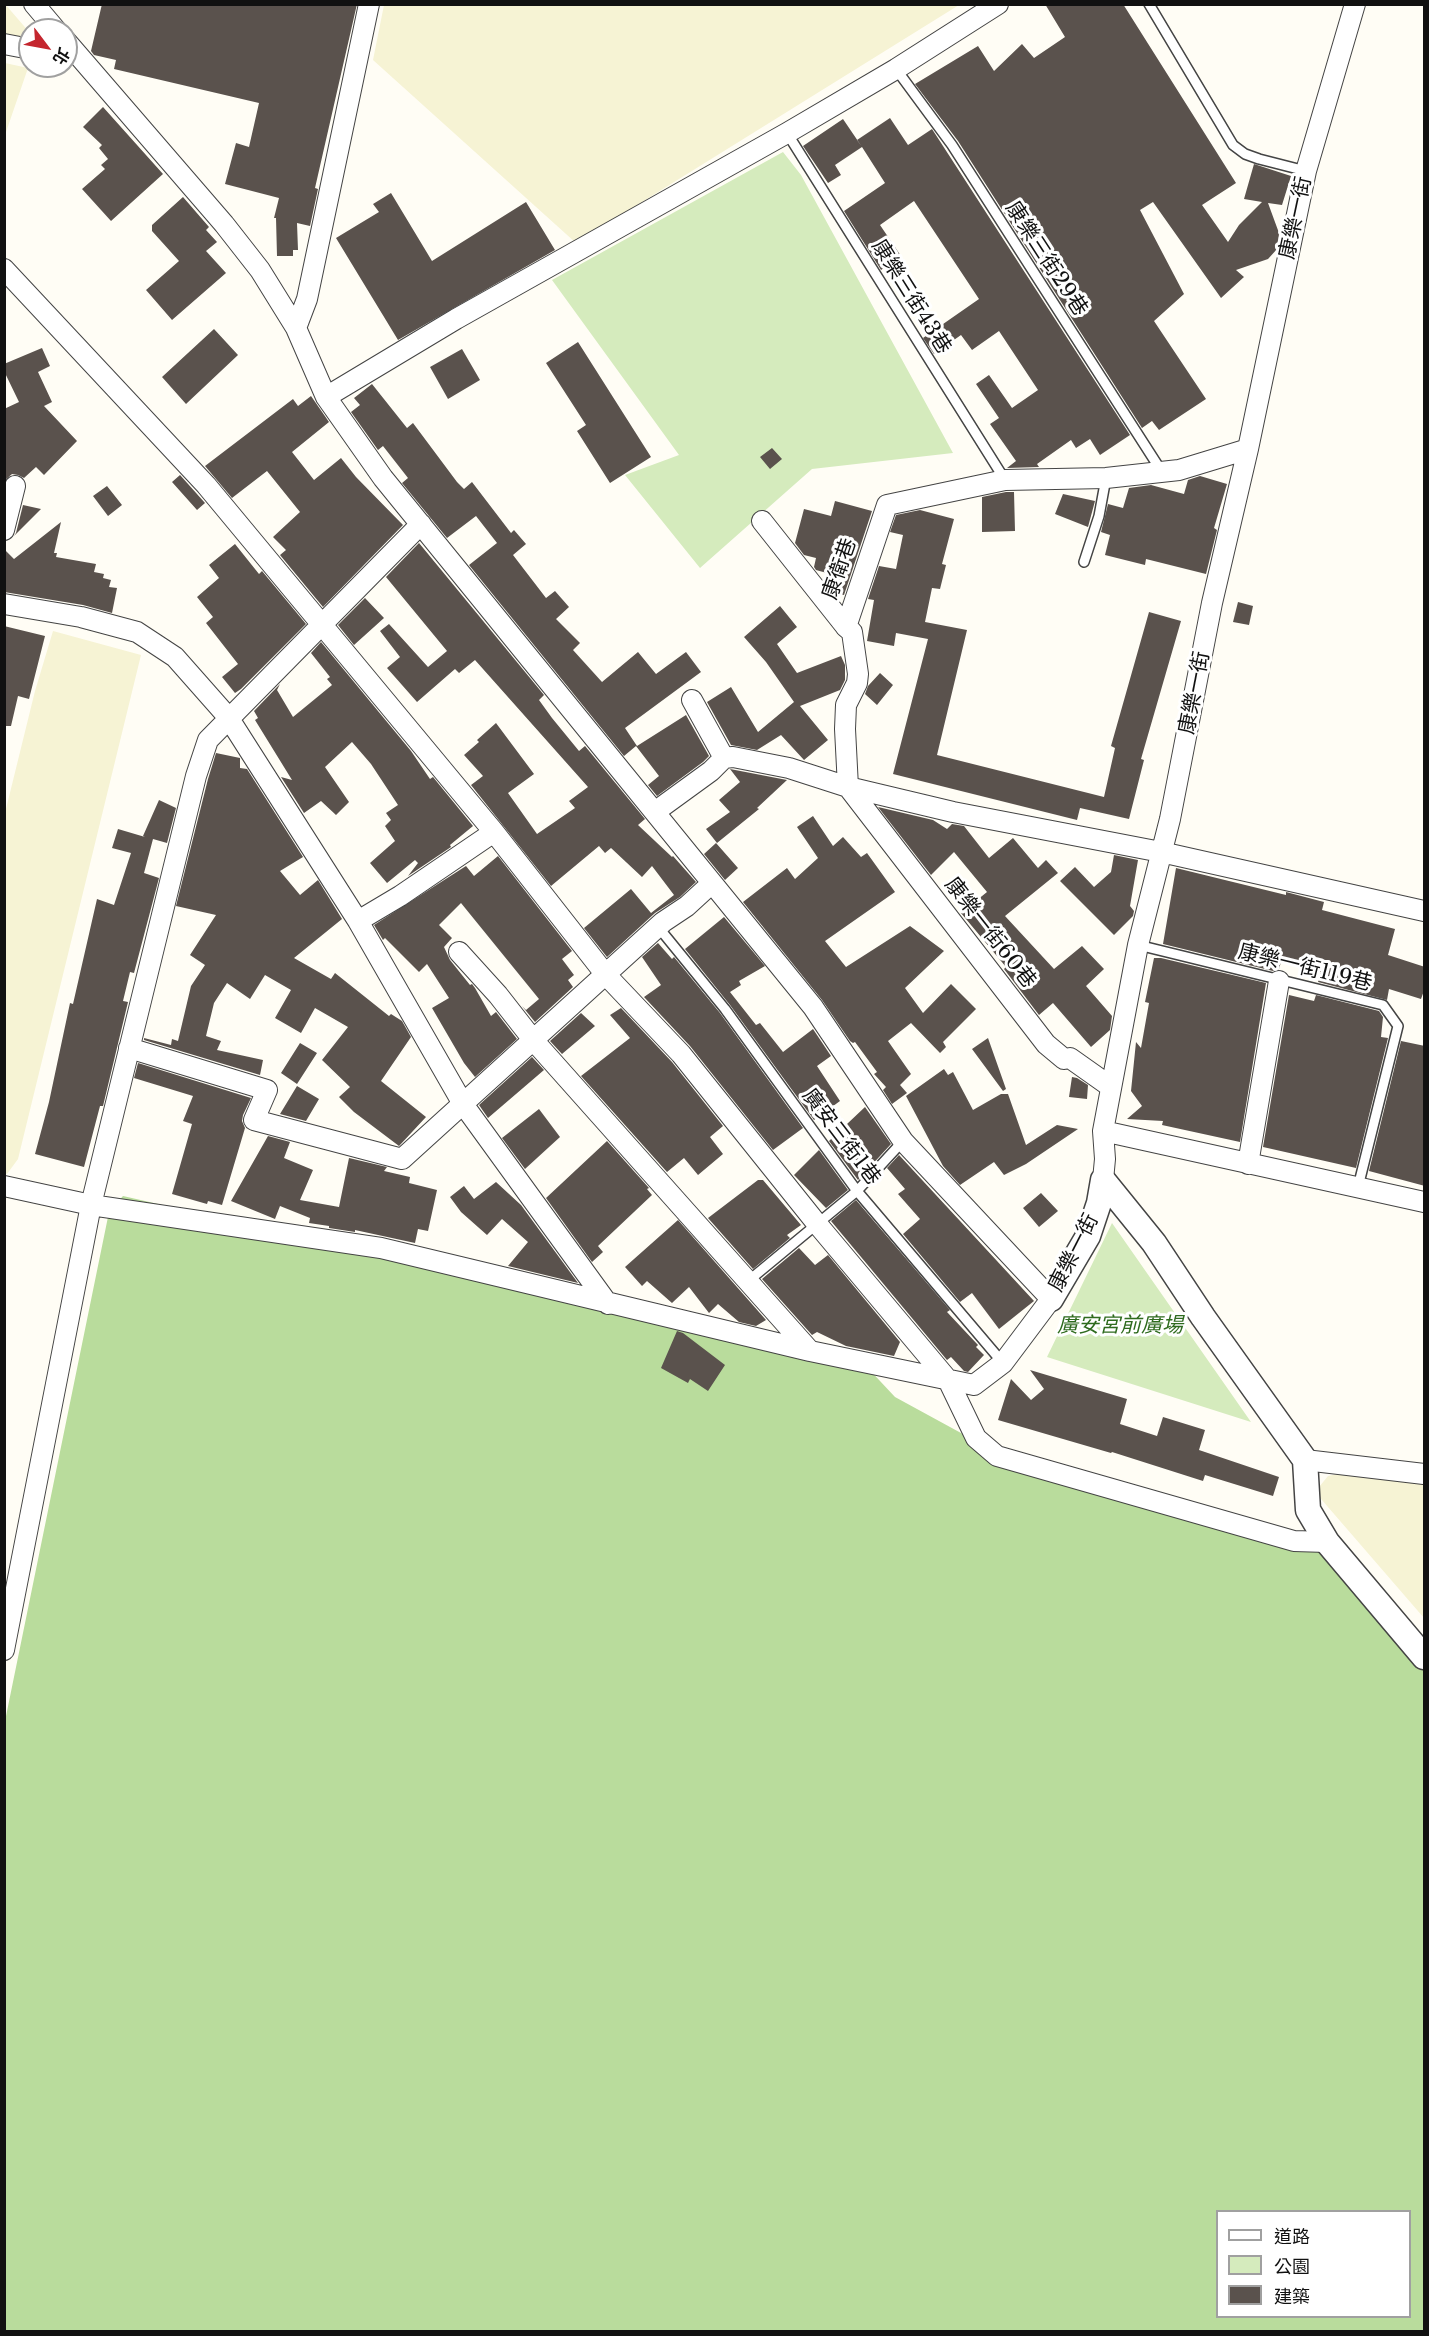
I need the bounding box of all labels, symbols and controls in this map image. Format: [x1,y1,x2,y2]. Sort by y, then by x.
north arrow [18,18,78,78]
text: 北 [49,44,74,69]
street label: 康樂一街 [1275,174,1317,262]
street label: 康樂三街29巷 [1000,197,1092,321]
street label: 康樂三街43巷 [866,235,956,359]
street label: 康衛巷 [818,535,862,603]
street label: 康樂一街 [1175,649,1215,737]
street label: 康樂一街60巷 [939,873,1041,993]
street label: 康樂一街119巷 [1235,939,1375,997]
street label: 廣安三街1巷 [797,1084,885,1190]
street label: 康樂一街 [1044,1210,1104,1296]
park label: 廣安宮前廣場 [1057,1313,1183,1339]
legend [1216,2210,1411,2318]
text: 道路 [1274,2226,1310,2248]
text: 公園 [1274,2256,1310,2278]
text: 建築 [1274,2286,1310,2308]

